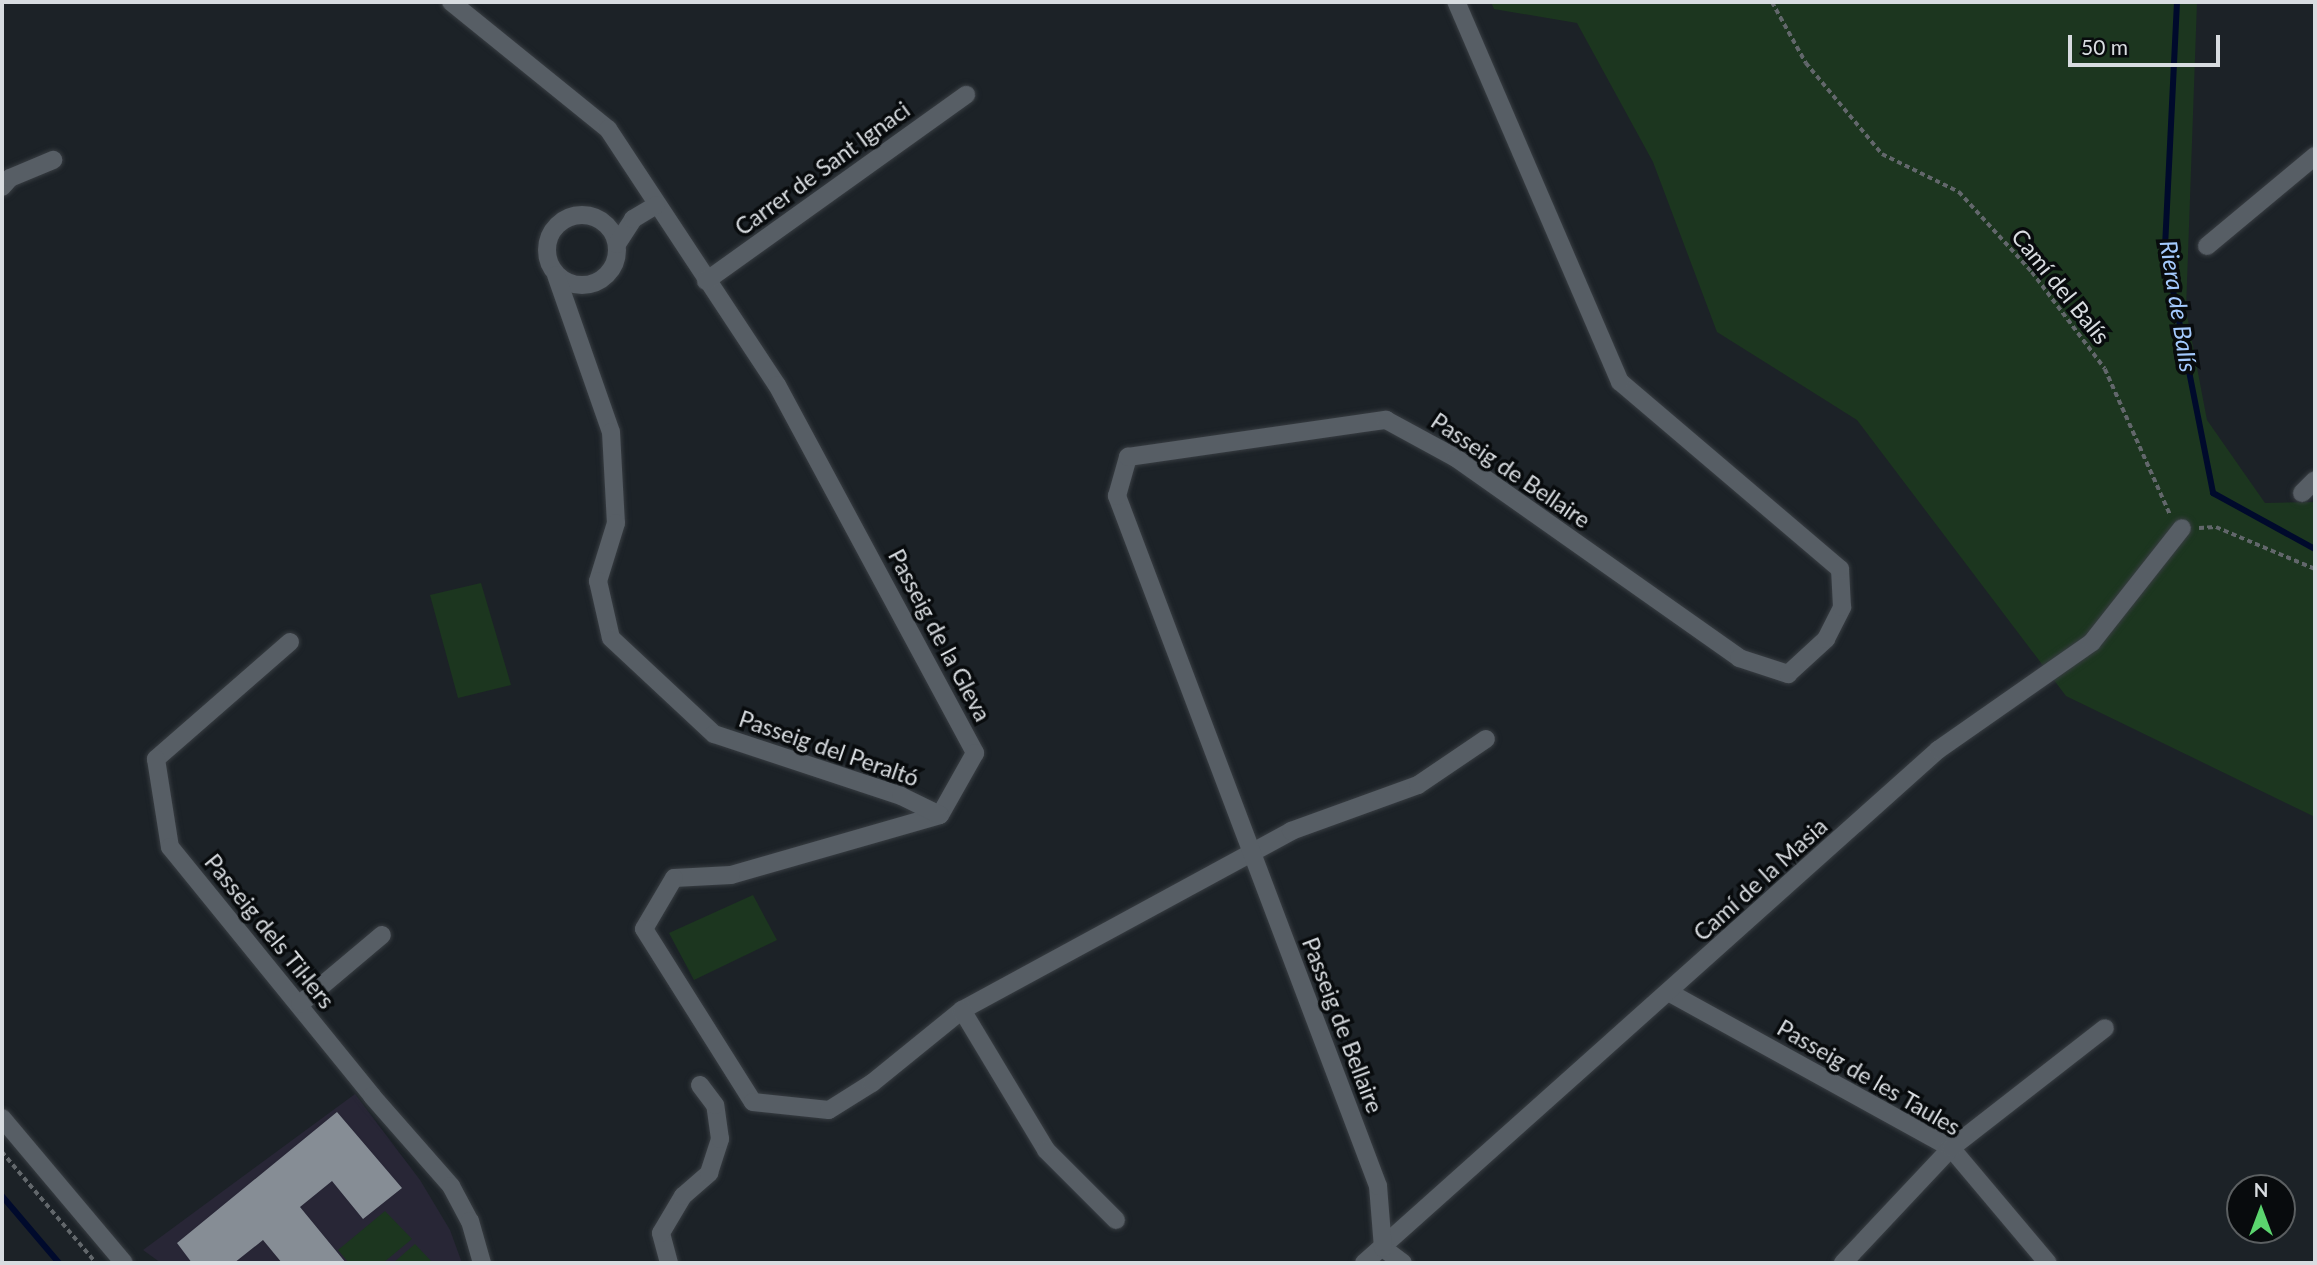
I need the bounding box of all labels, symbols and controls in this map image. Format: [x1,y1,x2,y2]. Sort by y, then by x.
scale bar [2072,21,2224,65]
text: 50 m [2081,34,2128,59]
street label: Carrer de Sant Ignaci [729,95,915,241]
street label: Camí del Balís [2006,223,2116,349]
water label: Riera de Balís [2154,238,2204,374]
street label: Passeig de Bellaire [1426,407,1596,533]
street label: Passeig de la Gleva [883,544,997,726]
street label: Passeig del Peraltó [736,704,922,792]
street label: Camí de la Masia [1688,812,1832,946]
street label: Passeig dels Til·lers [199,848,341,1014]
street label: Passeig de Bellaire [1297,933,1389,1117]
street label: Passeig de les Taules [1772,1013,1966,1141]
north arrow [2226,1174,2296,1244]
text: N [2254,1178,2268,1201]

